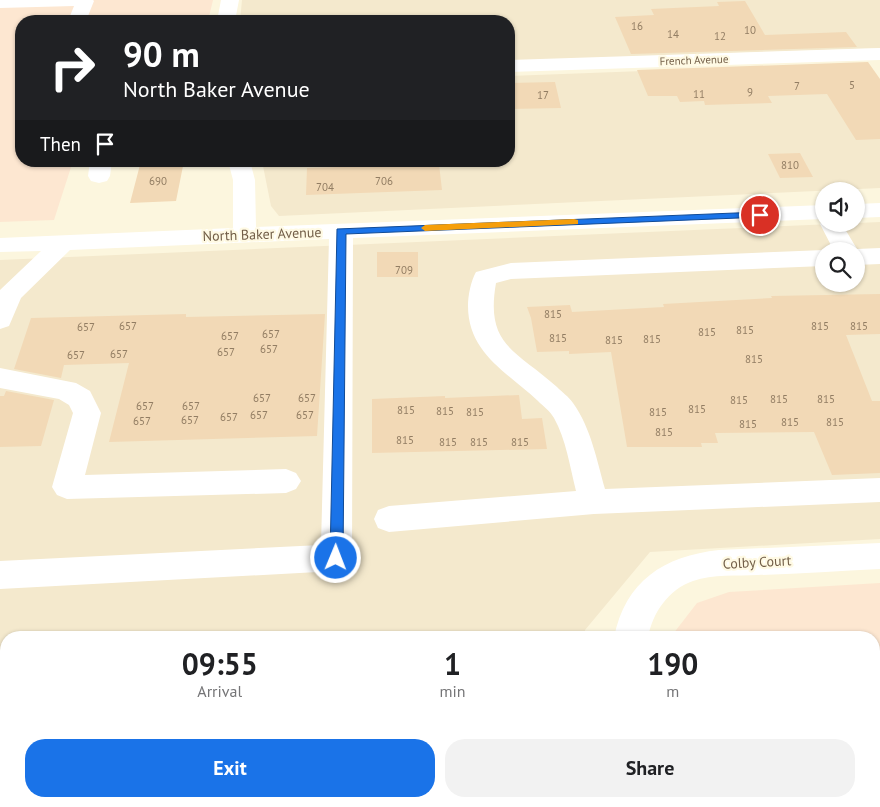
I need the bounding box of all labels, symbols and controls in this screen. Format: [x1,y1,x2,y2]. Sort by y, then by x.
house number: 16 [631,19,643,33]
house number: 10 [744,23,756,37]
house number: 14 [667,27,679,41]
house number: 12 [714,29,726,43]
text: 90 m [123,31,200,77]
icon: right [40,35,105,100]
street label: French Avenue [659,52,729,68]
text: North Baker Avenue [123,75,310,103]
house number: 5 [849,78,855,92]
house number: 7 [794,79,800,93]
house number: 9 [747,85,753,99]
house number: 11 [693,87,705,101]
house number: 17 [537,88,549,102]
icon: arrive [91,130,119,158]
text: Then [40,132,81,156]
house number: 810 [781,158,799,172]
house number: 690 [149,174,167,188]
house number: 706 [375,174,393,188]
house number: 704 [316,180,334,194]
map controls [815,182,865,292]
button: sound [815,182,865,232]
pin [739,194,781,236]
icon: arrive [746,201,774,229]
street label: North Baker Avenue [202,223,322,245]
button: search [815,242,865,292]
house number: 709 [395,263,413,277]
house number: 815 [544,307,562,321]
house number: 657 [119,319,137,333]
house number: 815 [811,319,829,333]
house number: 815 [850,319,868,333]
house number: 657 [77,320,95,334]
house number: 815 [736,323,754,337]
house number: 815 [698,325,716,339]
house number: 657 [262,327,280,341]
house number: 657 [221,329,239,343]
house number: 815 [549,331,567,345]
house number: 815 [643,332,661,346]
house number: 815 [605,333,623,347]
house number: 657 [260,342,278,356]
house number: 657 [217,345,235,359]
house number: 657 [110,347,128,361]
house number: 657 [67,348,85,362]
house number: 815 [745,352,763,366]
house number: 657 [253,391,271,405]
house number: 657 [298,391,316,405]
house number: 815 [770,392,788,406]
house number: 815 [817,392,835,406]
house number: 815 [730,393,748,407]
house number: 657 [136,399,154,413]
house number: 657 [182,399,200,413]
house number: 815 [688,402,706,416]
house number: 815 [397,403,415,417]
house number: 815 [436,404,454,418]
house number: 815 [466,405,484,419]
house number: 815 [649,405,667,419]
house number: 657 [250,408,268,422]
house number: 657 [296,408,314,422]
house number: 657 [220,410,238,424]
house number: 657 [181,413,199,427]
house number: 657 [133,414,151,428]
house number: 815 [781,415,799,429]
house number: 815 [826,415,844,429]
house number: 815 [739,417,757,431]
house number: 815 [655,425,673,439]
house number: 815 [396,433,414,447]
house number: 815 [439,435,457,449]
house number: 815 [470,435,488,449]
house number: 815 [511,435,529,449]
position arrow [309,531,361,583]
street label: Colby Court [722,551,792,573]
text: 09:55 [182,644,258,683]
text: 1 [444,644,461,683]
text: 190 [647,644,698,683]
text: Arrival [197,681,242,701]
text: min [440,681,466,701]
text: m [666,681,679,701]
button: Exit [25,739,435,797]
button: Share [445,739,855,797]

